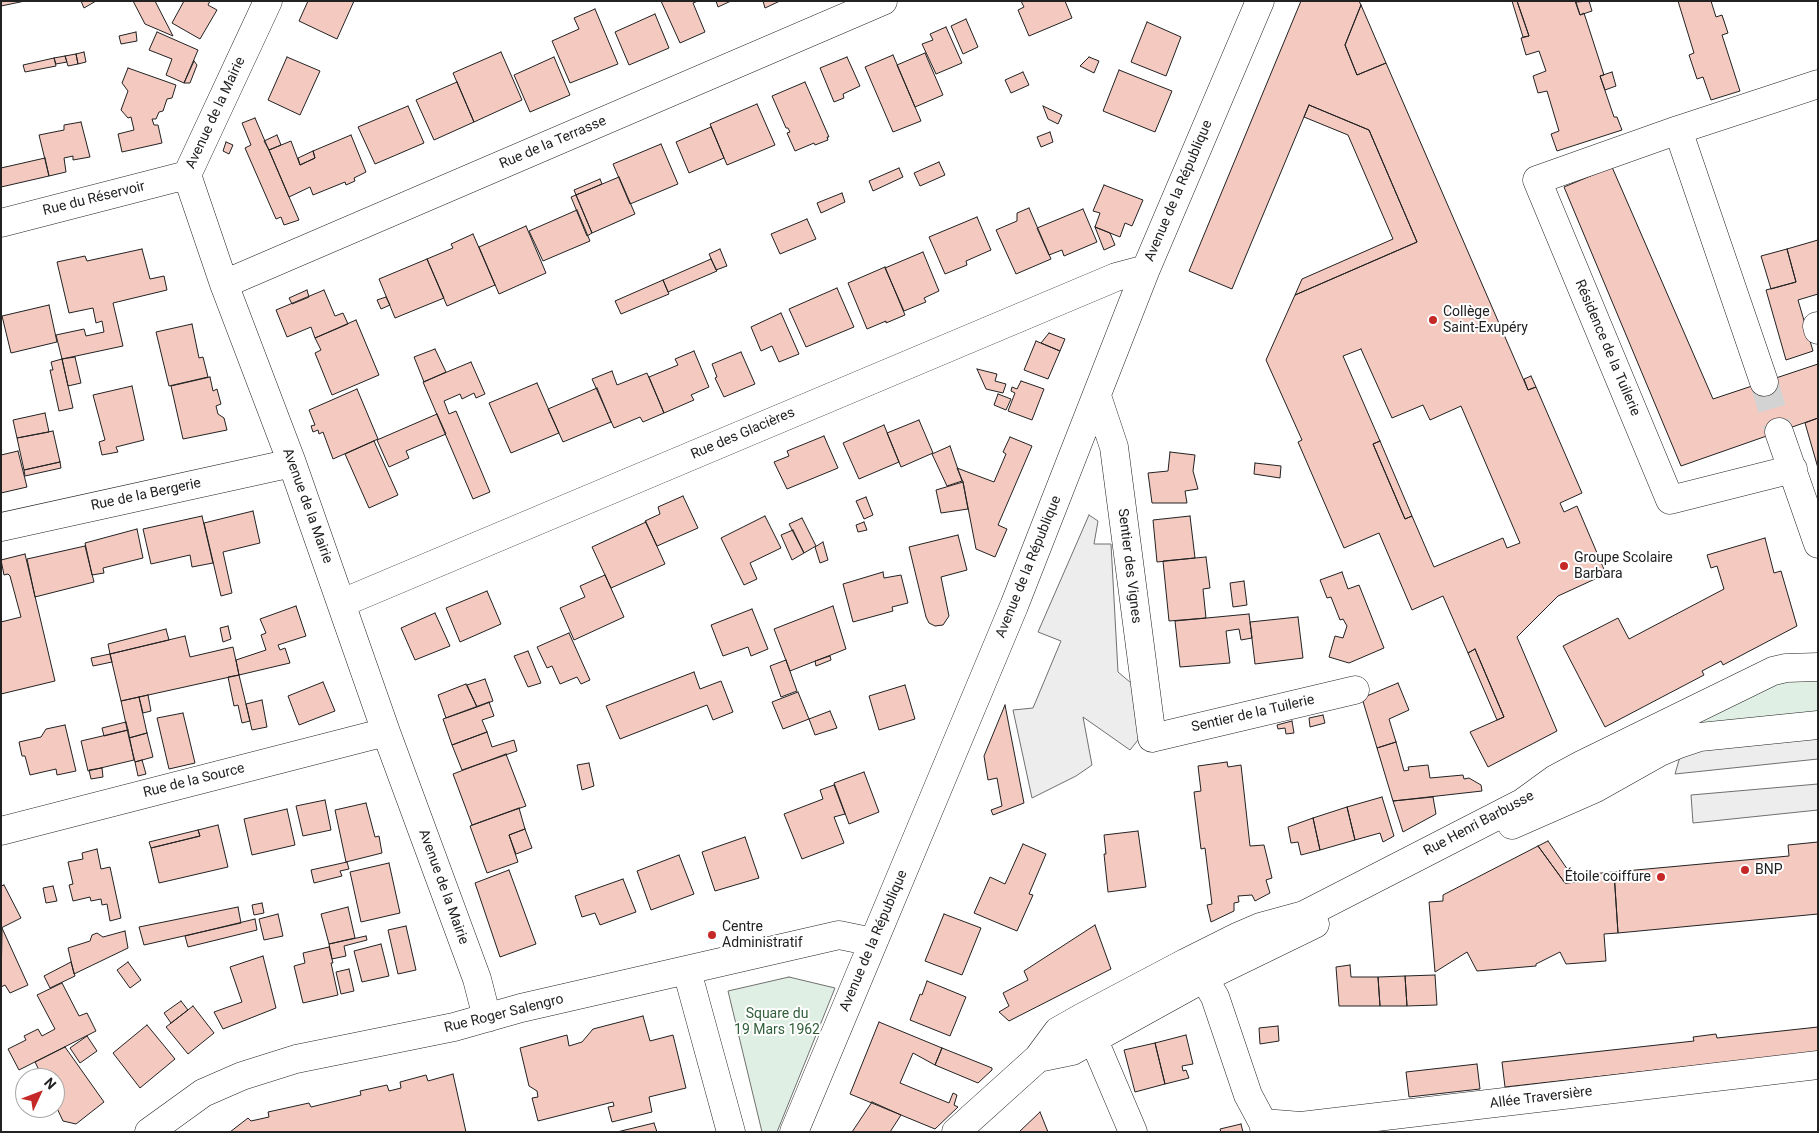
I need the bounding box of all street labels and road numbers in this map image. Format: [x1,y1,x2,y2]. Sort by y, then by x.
street label: Avenue de la Mairie [183,54,249,172]
street label: Rue de la Terrasse [497,113,609,173]
street label: Avenue de la République [1142,118,1216,264]
street label: Rue du Réservoir [41,178,147,220]
street label: Résidence de la Tuilerie [1571,277,1643,419]
street label: Rue des Glacières [689,405,797,463]
street label: Avenue de la Mairie [278,446,336,566]
street label: Rue de la Bergerie [89,475,203,515]
street label: Avenue de la République [993,493,1065,641]
street label: Sentier des Vignes [1114,508,1144,624]
street label: Sentier de la Tuilerie [1190,692,1316,736]
street label: Rue de la Source [142,760,246,802]
street label: Rue Henri Barbusse [1421,788,1537,860]
street label: Avenue de la Mairie [414,827,472,947]
street label: Avenue de la République [837,868,911,1014]
street label: Rue Roger Salengro [443,991,565,1037]
street label: Allée Traversière [1489,1083,1593,1113]

